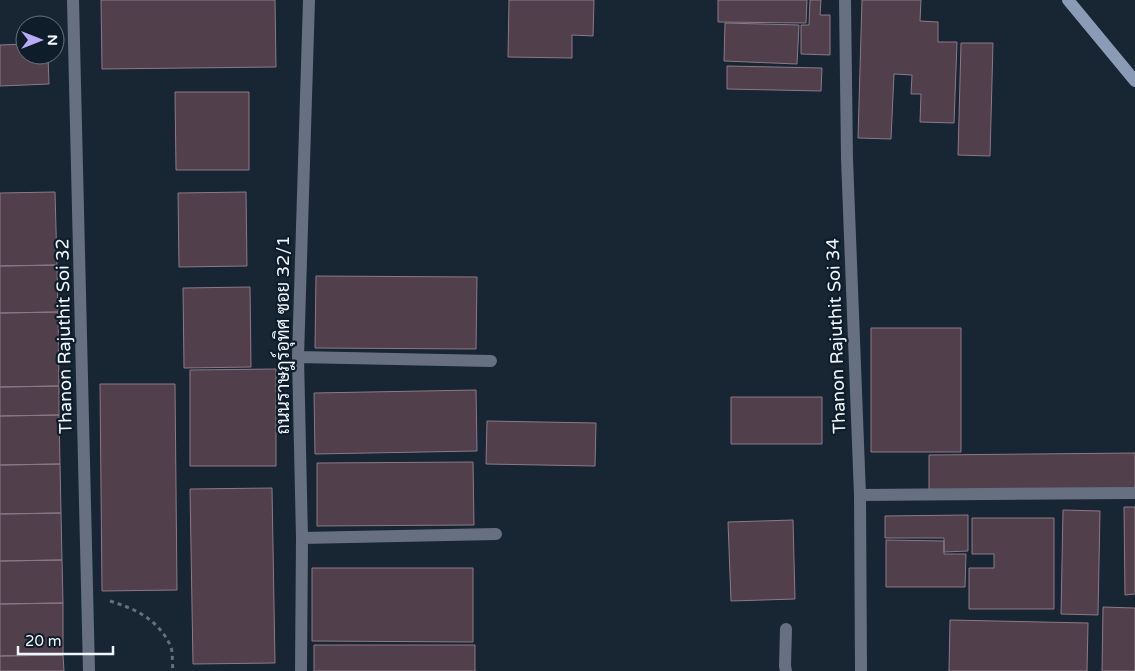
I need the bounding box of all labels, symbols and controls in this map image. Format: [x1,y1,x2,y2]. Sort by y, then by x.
north arrow [15,15,65,65]
text: N [44,34,61,46]
street label: ถนนราษฎร์อุทิศ ซอย 32/1 [270,235,295,435]
street label: Thanon Rajuthit Soi 32 [51,238,77,434]
street label: Thanon Rajuthit Soi 34 [822,238,850,434]
scale bar [18,624,112,656]
text: 20 m [25,632,62,650]

